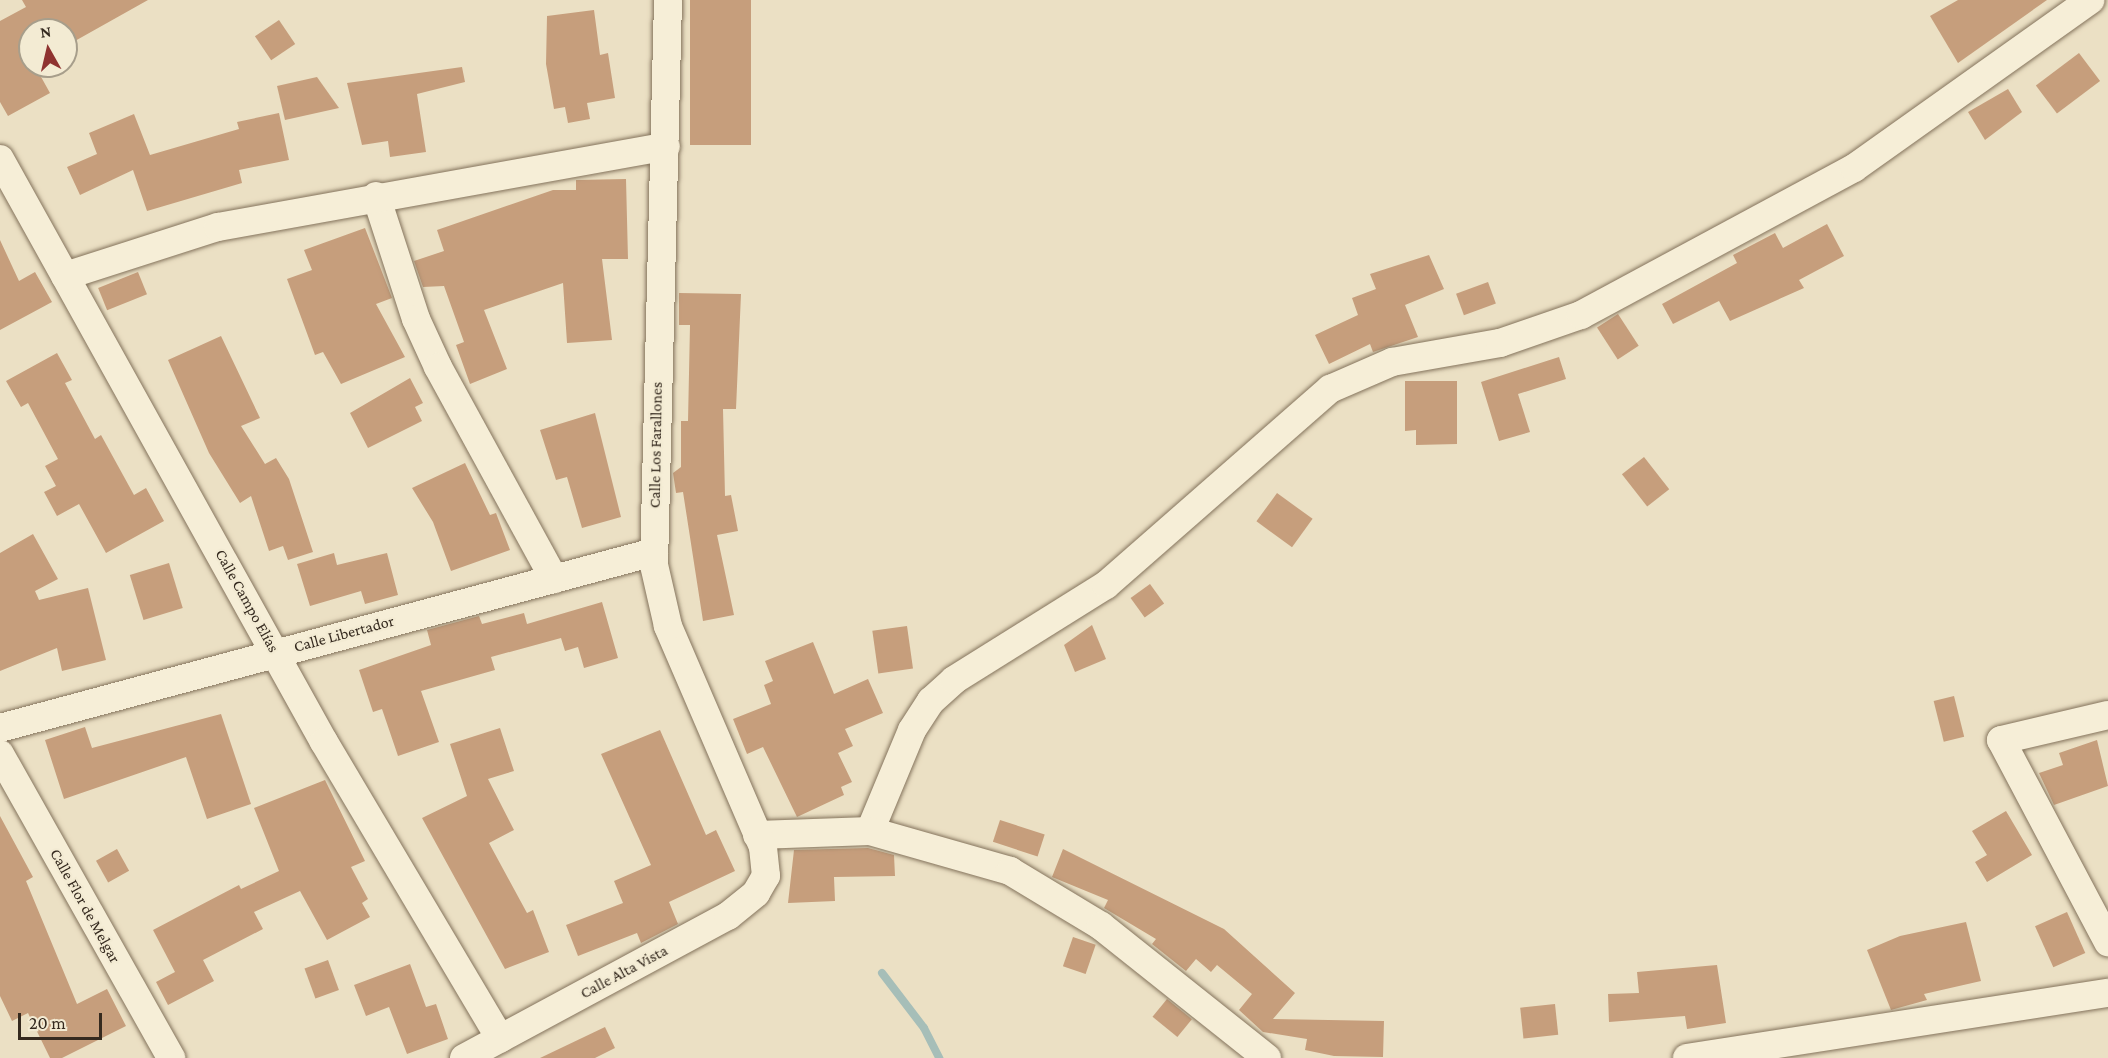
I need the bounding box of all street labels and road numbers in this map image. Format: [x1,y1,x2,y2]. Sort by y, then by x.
street label: Calle Los Farallones [645,382,667,508]
street label: Calle Campo Elías [211,546,283,656]
street label: Calle Libertador [292,611,396,657]
street label: Calle Flor de Melgar [46,846,124,966]
street label: Calle Alta Vista [577,941,671,1003]

